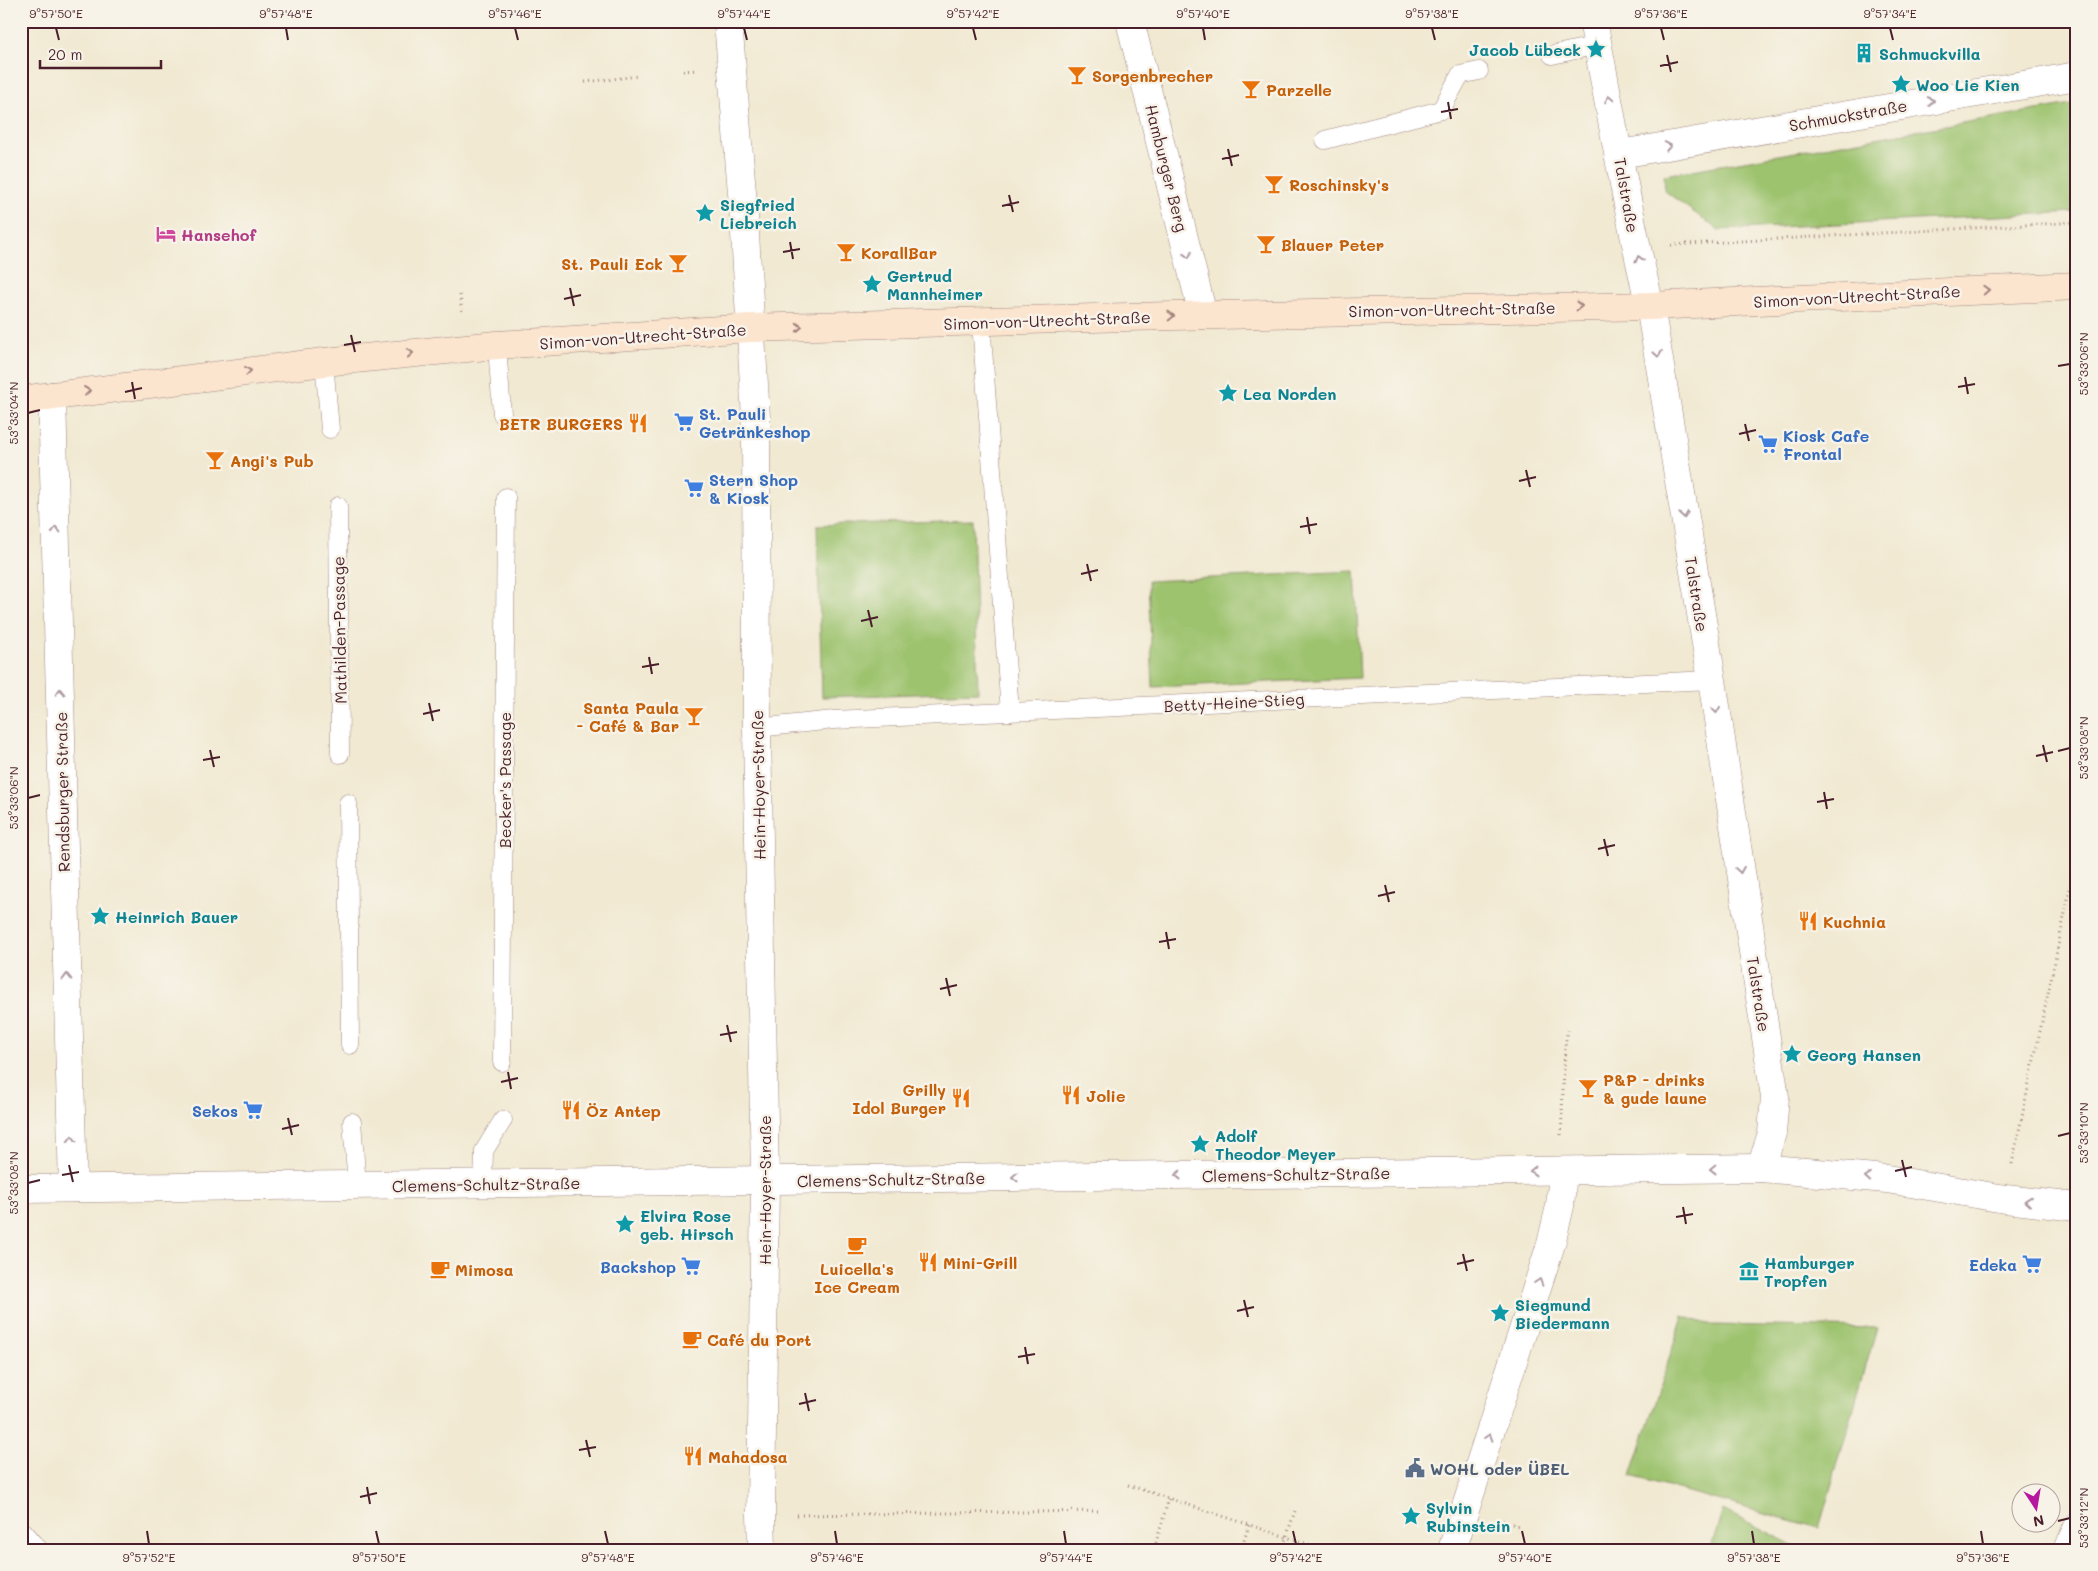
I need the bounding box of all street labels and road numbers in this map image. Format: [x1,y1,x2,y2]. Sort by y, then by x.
street label: Schmuckstraße [1787,94,1909,136]
street label: Hamburger Berg [1141,102,1193,234]
street label: Talstraße [1610,156,1644,234]
street label: Simon-von-Utrecht-Straße [1753,280,1961,312]
street label: Simon-von-Utrecht-Straße [1348,297,1556,321]
street label: Simon-von-Utrecht-Straße [943,306,1151,334]
street label: Simon-von-Utrecht-Straße [539,318,747,354]
street label: Talstraße [1681,555,1713,633]
street label: Mathilden-Passage [327,556,351,704]
street label: Betty-Heine-Stieg [1163,688,1305,716]
street label: Hein-Hoyer-Straße [746,710,770,860]
street label: Rendsburger Straße [50,712,74,872]
street label: Becker's Passage [494,712,515,848]
street label: Talstraße [1743,955,1775,1033]
street label: Hein-Hoyer-Straße [754,1115,775,1265]
street label: Clemens-Schultz-Straße [1202,1162,1390,1186]
street label: Clemens-Schultz-Straße [797,1167,985,1191]
street label: Clemens-Schultz-Straße [392,1172,580,1196]

